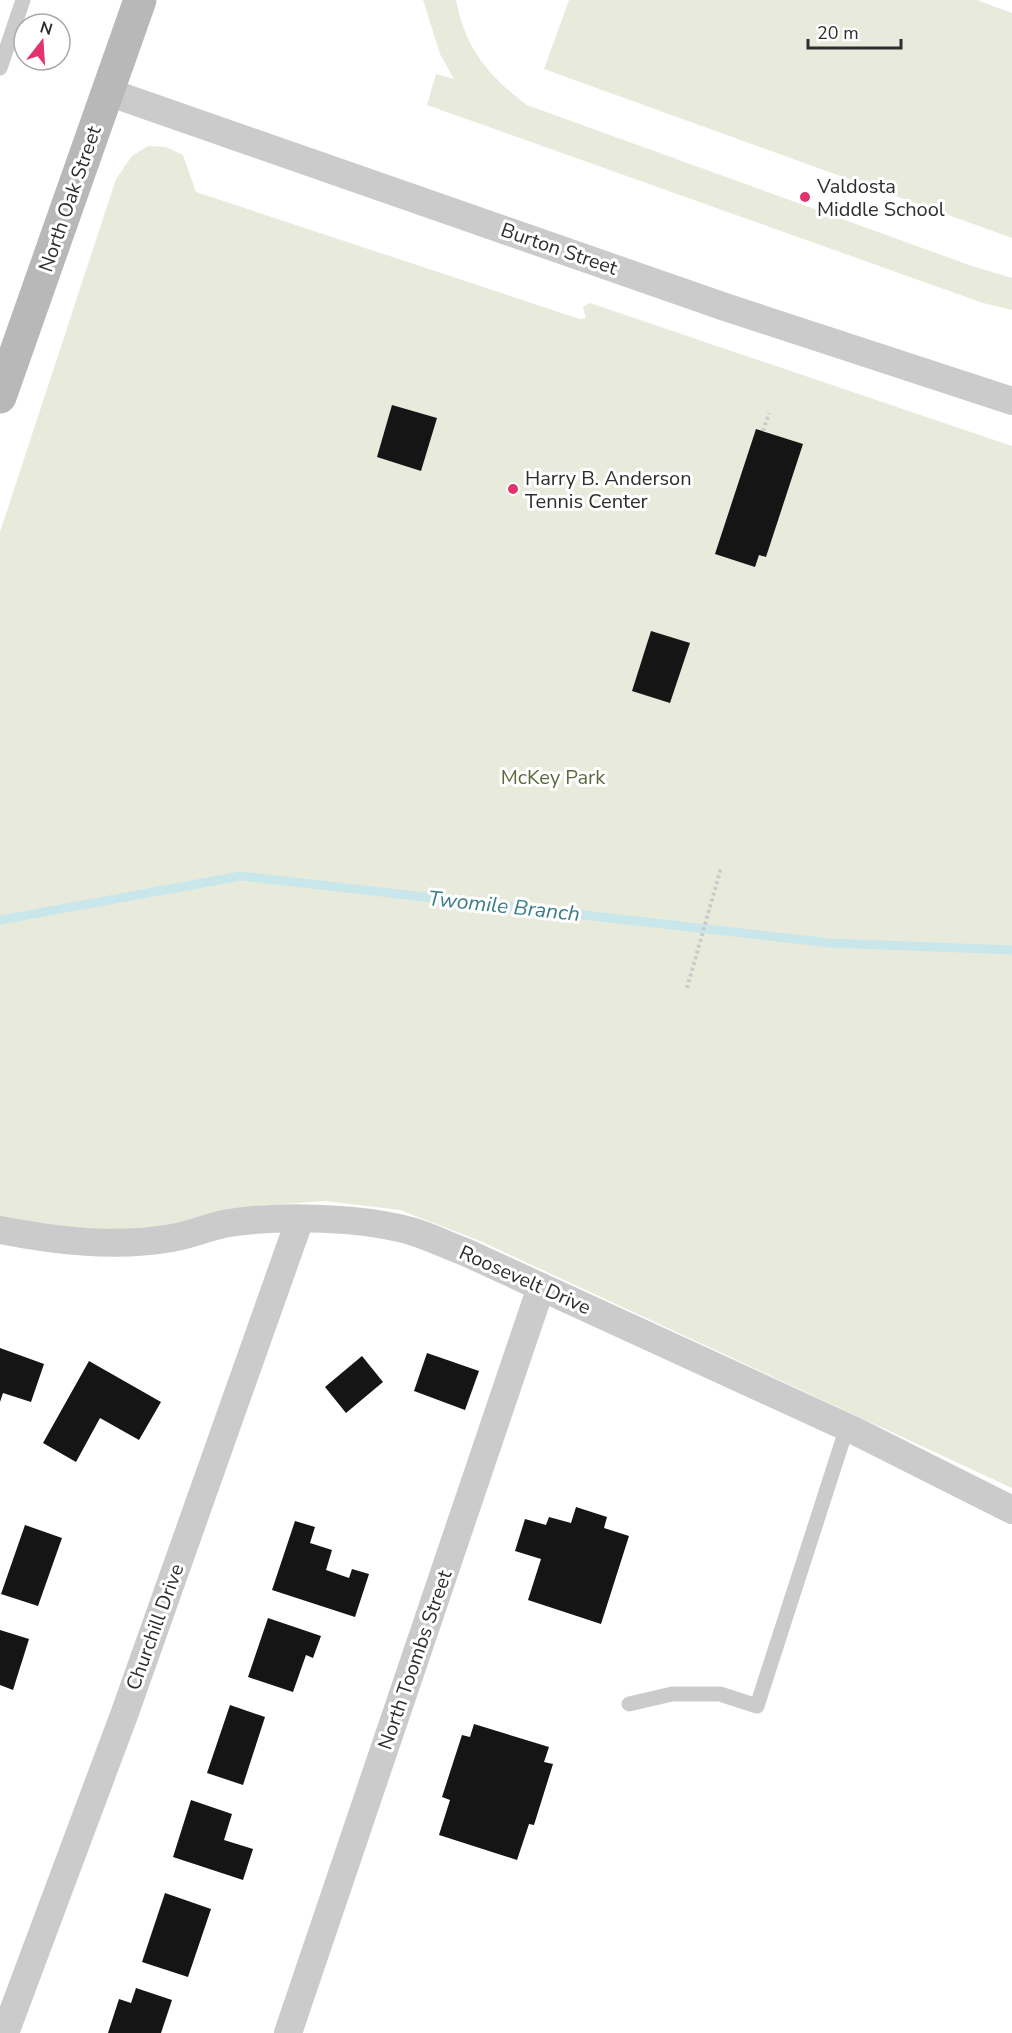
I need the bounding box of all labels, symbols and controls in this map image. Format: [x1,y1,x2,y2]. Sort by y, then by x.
north arrow [12,12,72,72]
scale bar [808,12,901,50]
text: N [37,16,55,41]
text: 20 m [817,21,859,45]
street label: North Oak Street [32,121,108,276]
place label: Valdosta Middle School [816,173,945,223]
marker: Valdosta Middle School [798,190,812,204]
street label: Burton Street [497,216,622,282]
place label: Harry B. Anderson Tennis Center [525,465,692,515]
marker: Harry B. Anderson Tennis Center [506,482,520,496]
park label: McKey Park [501,764,606,791]
water label: Twomile Branch [427,884,581,928]
street label: Roosevelt Drive [455,1239,595,1321]
street label: Churchill Drive [120,1560,190,1694]
street label: North Toombs Street [372,1566,459,1753]

